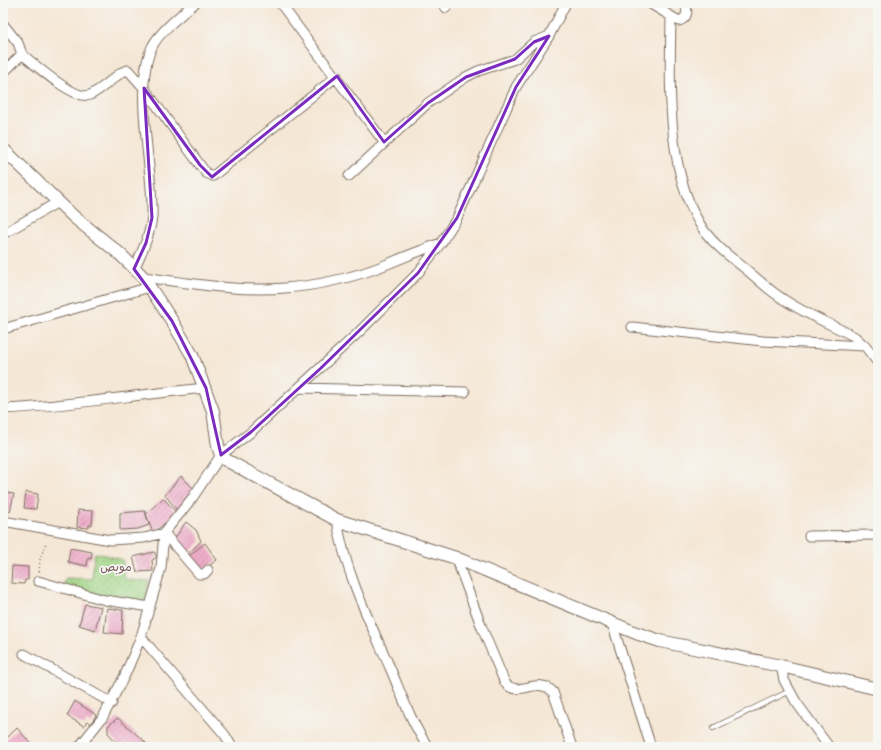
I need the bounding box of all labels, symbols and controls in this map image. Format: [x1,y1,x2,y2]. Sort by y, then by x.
district label: موبص [100,560,132,575]

